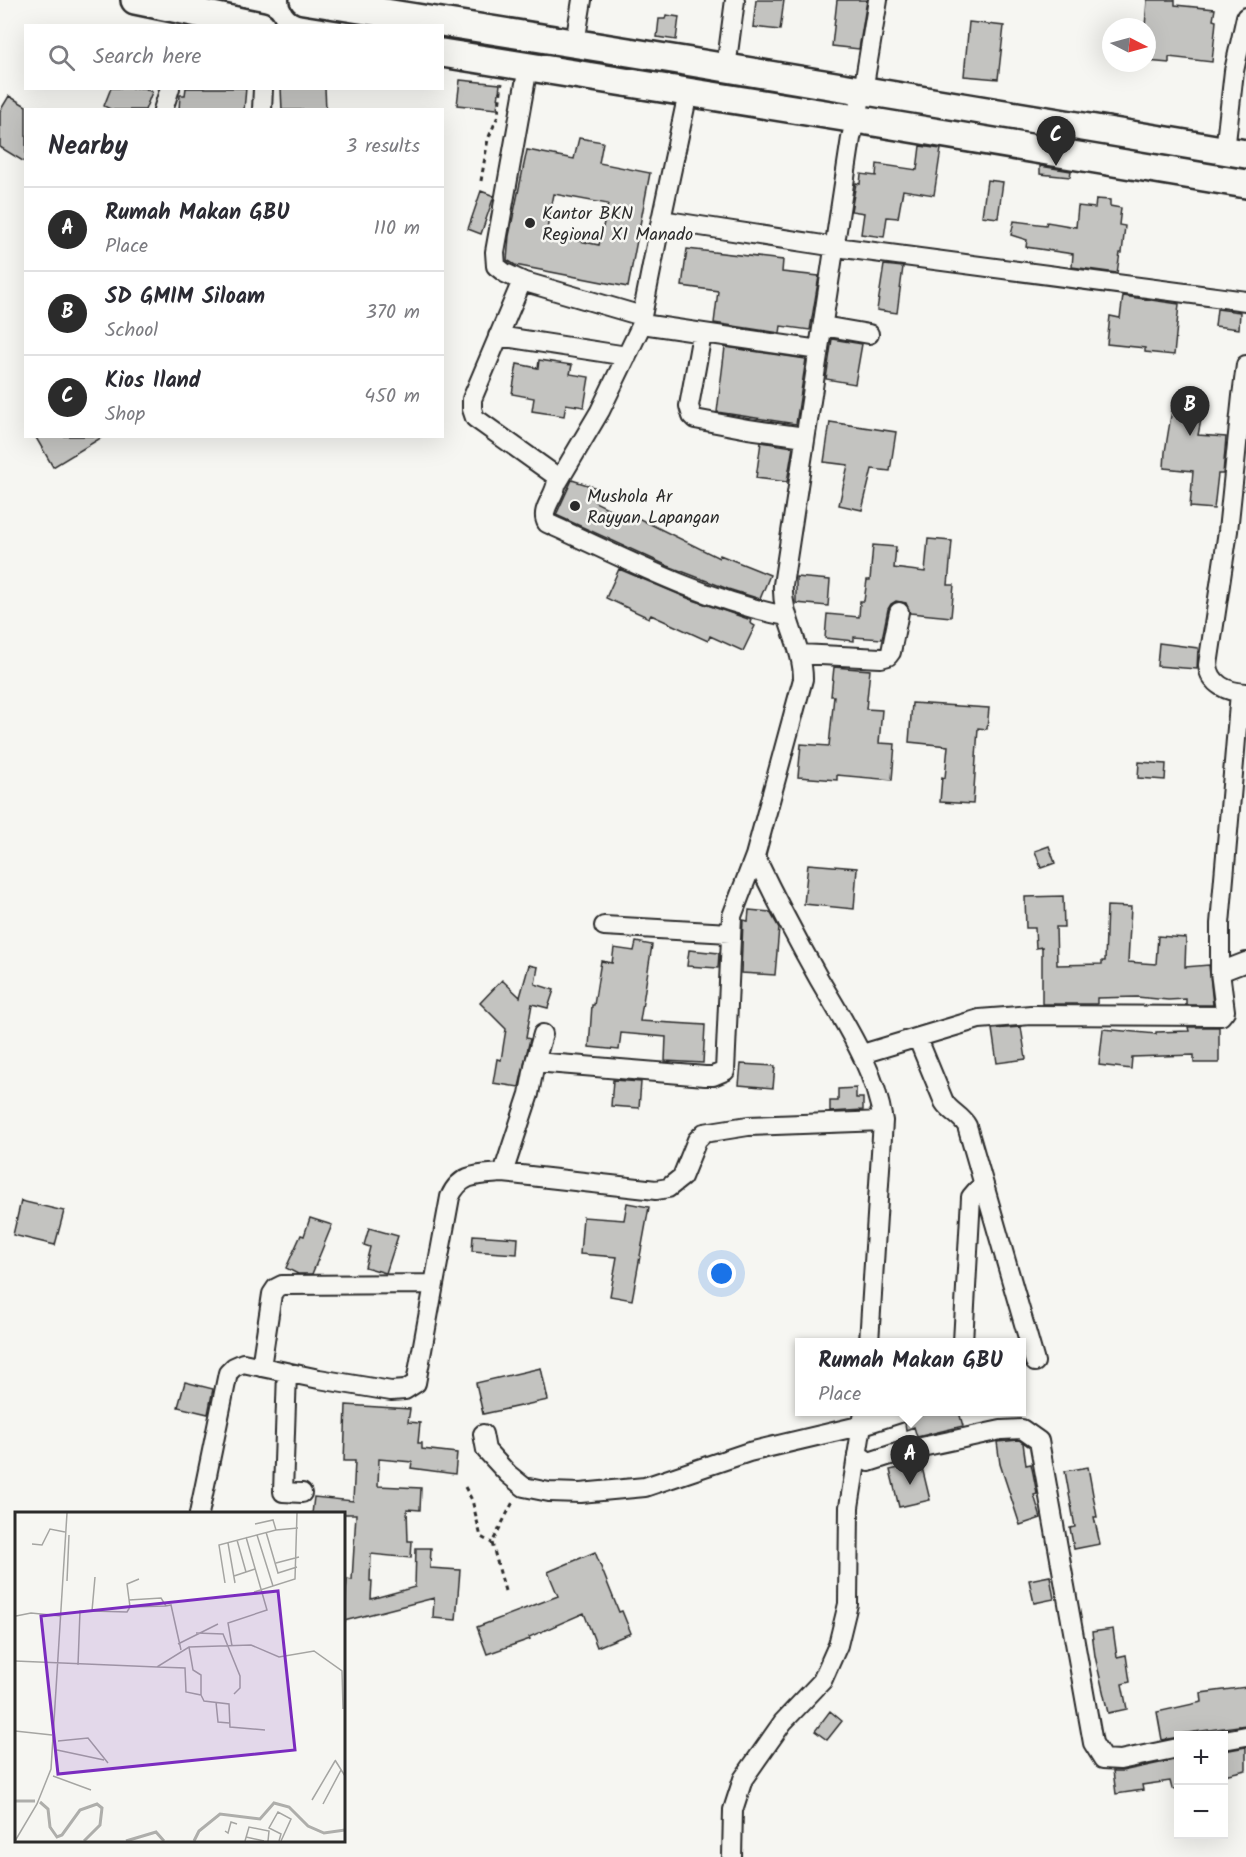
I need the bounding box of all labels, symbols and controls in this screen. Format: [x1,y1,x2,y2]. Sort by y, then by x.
north arrow [1102,18,1156,72]
search box [24,24,444,90]
text: Search here [93,40,201,75]
icon: search [45,41,78,74]
pin: C [1036,116,1076,166]
text: Nearby [48,126,128,168]
text: 3 results [346,131,420,163]
text: Rumah Makan GBU [105,196,290,231]
place label: Kantor BKN Regional XI Manado [542,200,693,250]
text: A [61,213,74,245]
text: 110 m [374,213,420,245]
marker: Kantor BKN Regional XI Manado [523,216,537,230]
text: Place [105,231,148,263]
text: SD GMIM Siloam [105,280,265,315]
text: B [61,297,74,329]
text: 370 m [365,297,420,329]
text: School [105,315,158,347]
text: Kios Iland [105,364,201,399]
text: C [61,381,74,413]
text: 450 m [364,381,420,413]
pin: B [1170,386,1210,436]
text: Shop [105,399,145,431]
place label: Mushola Ar Rayyan Lapangan [587,483,720,533]
marker: Mushola Ar Rayyan Lapangan [568,499,582,513]
your location [707,1259,736,1288]
popup [795,1338,1026,1416]
text: Rumah Makan GBU [818,1344,1003,1379]
text: Place [818,1379,861,1411]
pin: A [890,1436,930,1485]
inset map [15,1512,345,1842]
map controls [1174,1731,1228,1839]
button: + [1174,1731,1228,1785]
button: − [1174,1785,1228,1839]

